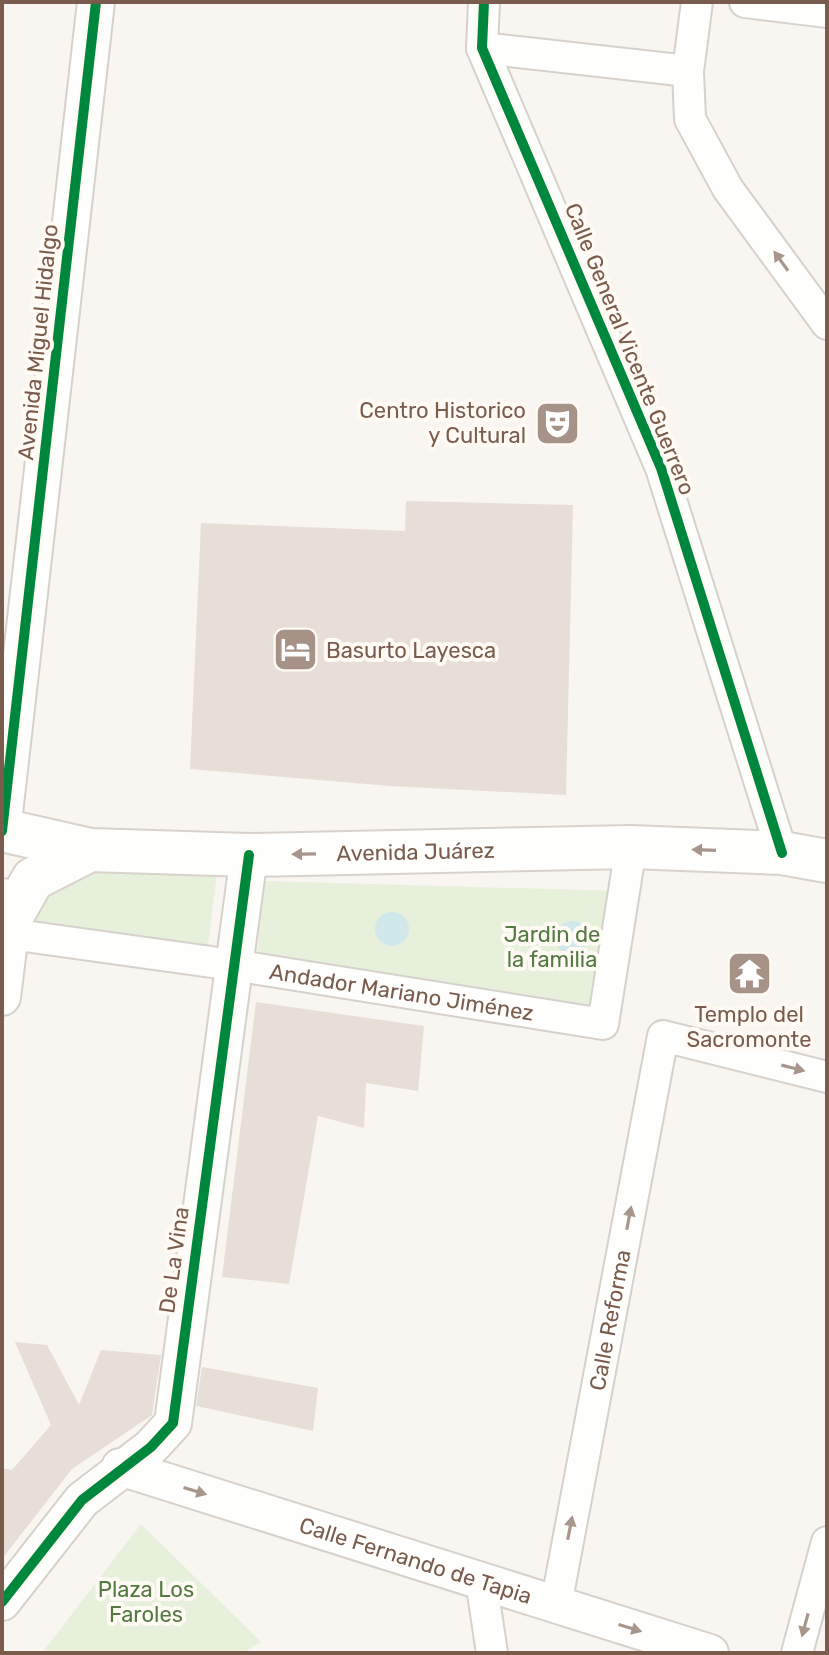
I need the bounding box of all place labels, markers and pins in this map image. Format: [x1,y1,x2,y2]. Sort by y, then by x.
place label: Centro Historico y Cultural [359,397,526,449]
theatre icon: Centro Historico y Cultural [533,399,581,447]
hotel icon: Basurto Layesca [271,626,319,674]
place label: Basurto Layesca [326,637,496,664]
temple icon: Templo del Sacromonte [725,949,773,997]
place label: Templo del Sacromonte [686,1001,812,1053]

